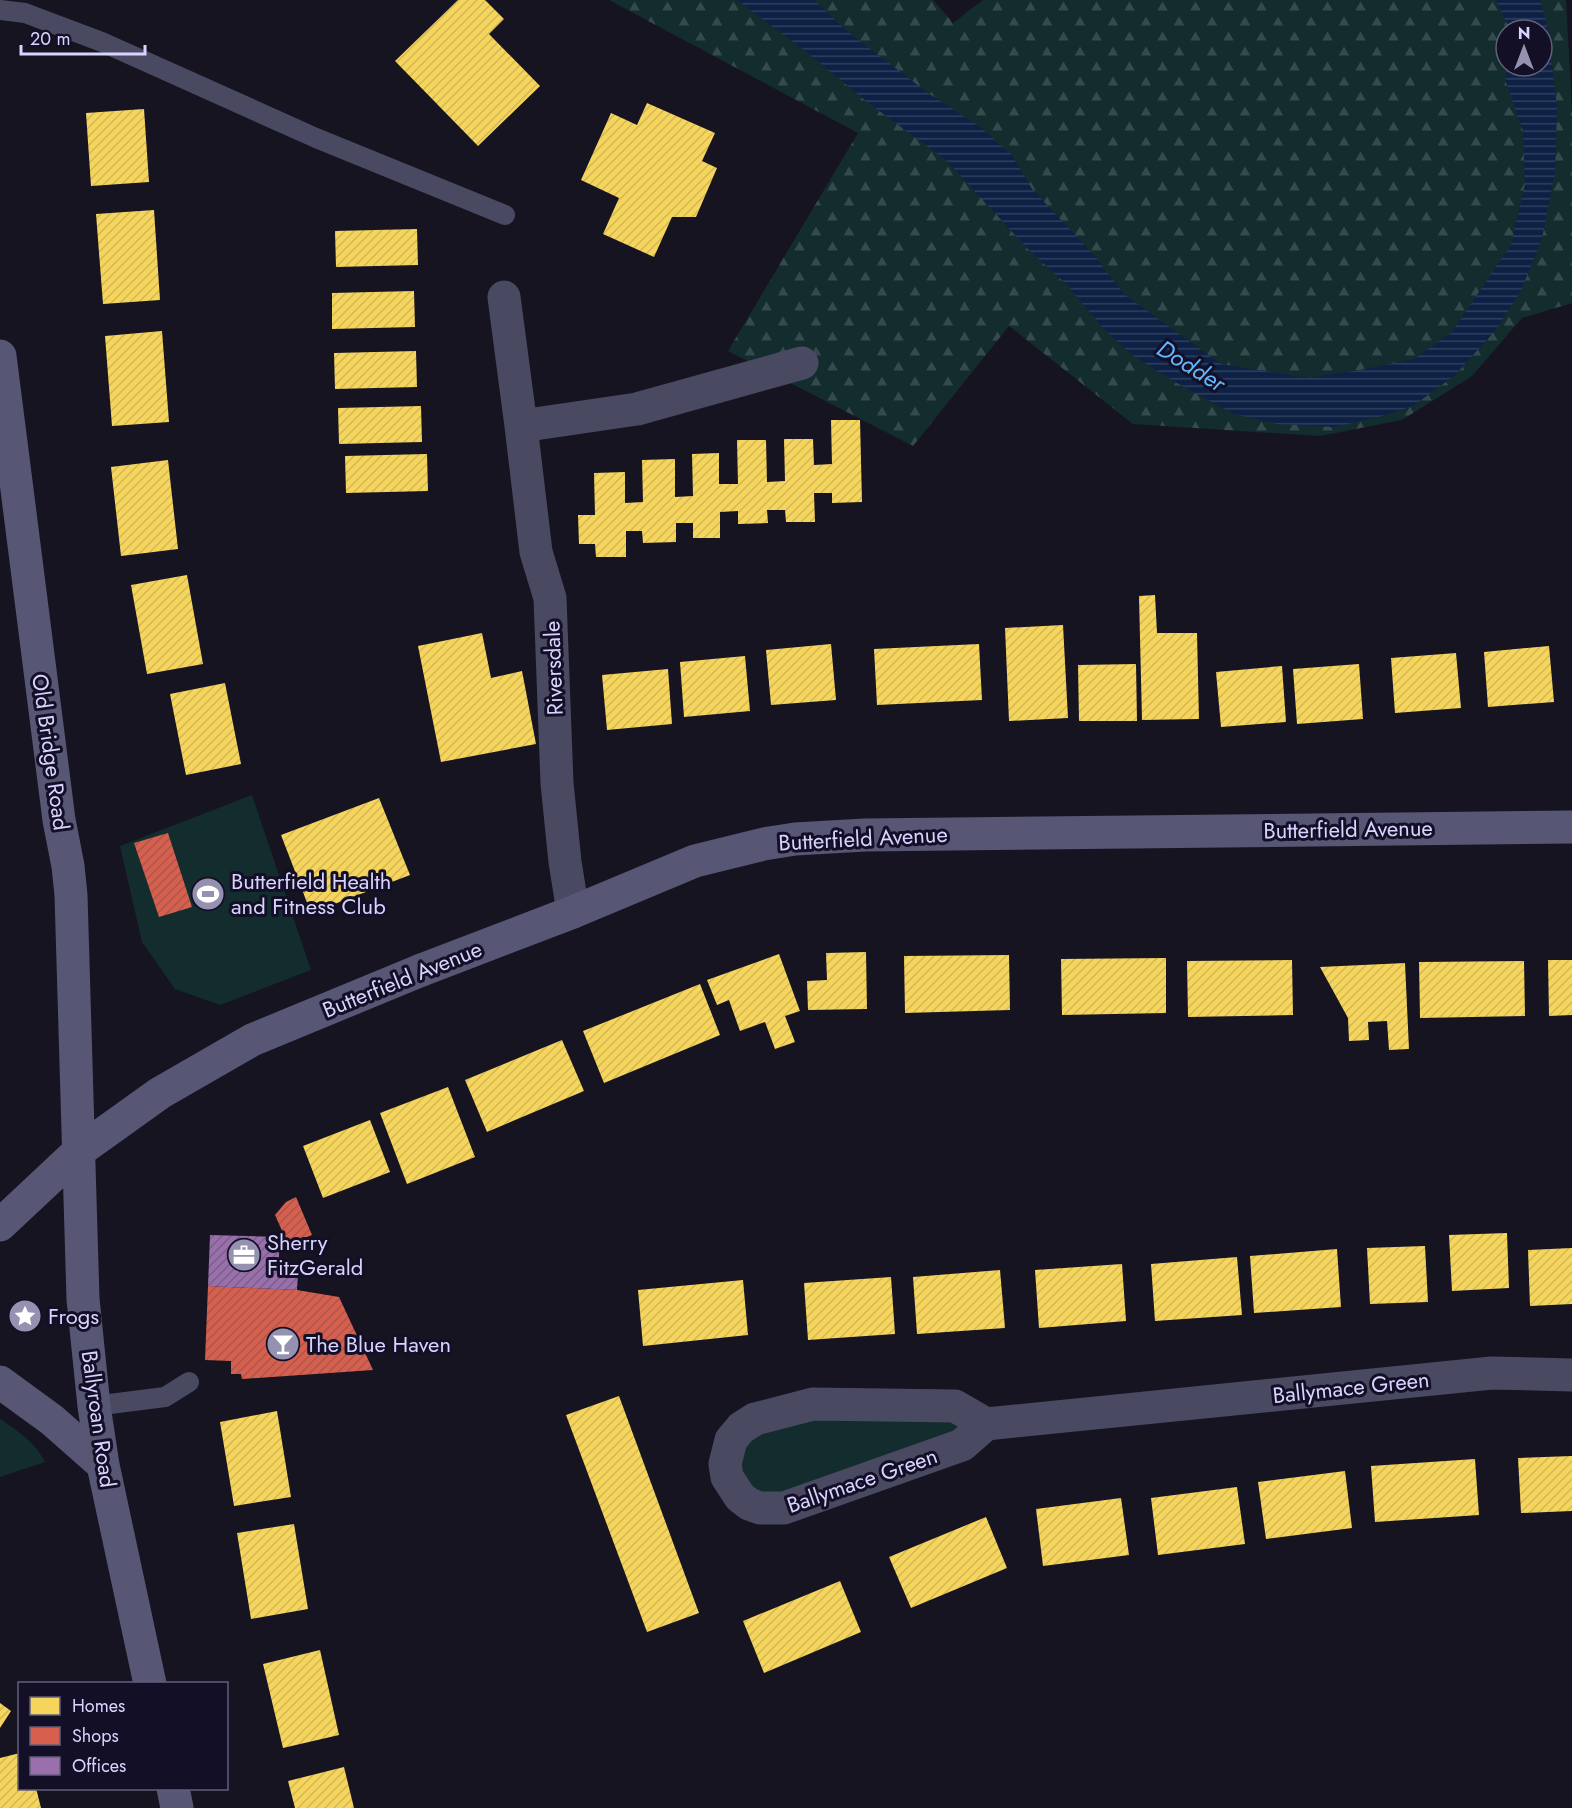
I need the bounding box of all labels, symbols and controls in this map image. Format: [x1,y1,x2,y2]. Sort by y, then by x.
scale bar [21,18,146,56]
north arrow [1494,18,1554,78]
text: N [1518,22,1530,45]
text: 20 m [30,26,70,52]
water label: Dodder [1150,331,1234,401]
street label: Riversdale [535,620,571,716]
street label: Old Bridge Road [24,672,78,832]
street label: Butterfield Avenue [1263,812,1433,846]
street label: Butterfield Avenue [778,818,948,858]
place label: Butterfield Health and Fitness Club [231,865,391,922]
sports icon: Butterfield Health and Fitness Club [190,876,226,912]
street label: Butterfield Avenue [317,932,487,1026]
place label: Sherry FitzGerald [267,1226,363,1283]
office icon: Sherry FitzGerald [226,1237,262,1273]
place icon: Frogs [7,1298,43,1334]
place label: Frogs [48,1300,99,1332]
bar icon: The Blue Haven [265,1326,301,1362]
place label: The Blue Haven [306,1328,451,1360]
street label: Ballyroan Road [74,1348,124,1490]
street label: Ballymace Green [1271,1363,1431,1411]
street label: Ballymace Green [782,1439,942,1521]
legend [18,1682,228,1790]
text: Homes [72,1693,125,1719]
text: Shops [72,1723,119,1749]
text: Offices [72,1753,126,1779]

